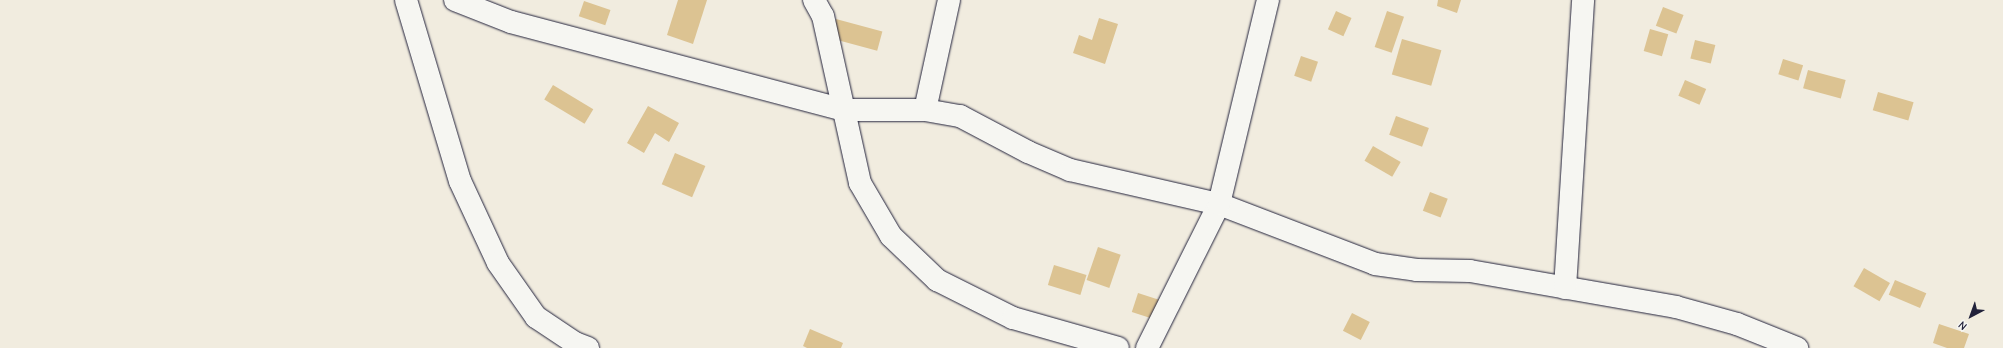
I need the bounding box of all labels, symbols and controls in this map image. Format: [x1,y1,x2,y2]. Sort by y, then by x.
north arrow [1951,296,1991,336]
text: N [1956,318,1970,333]

